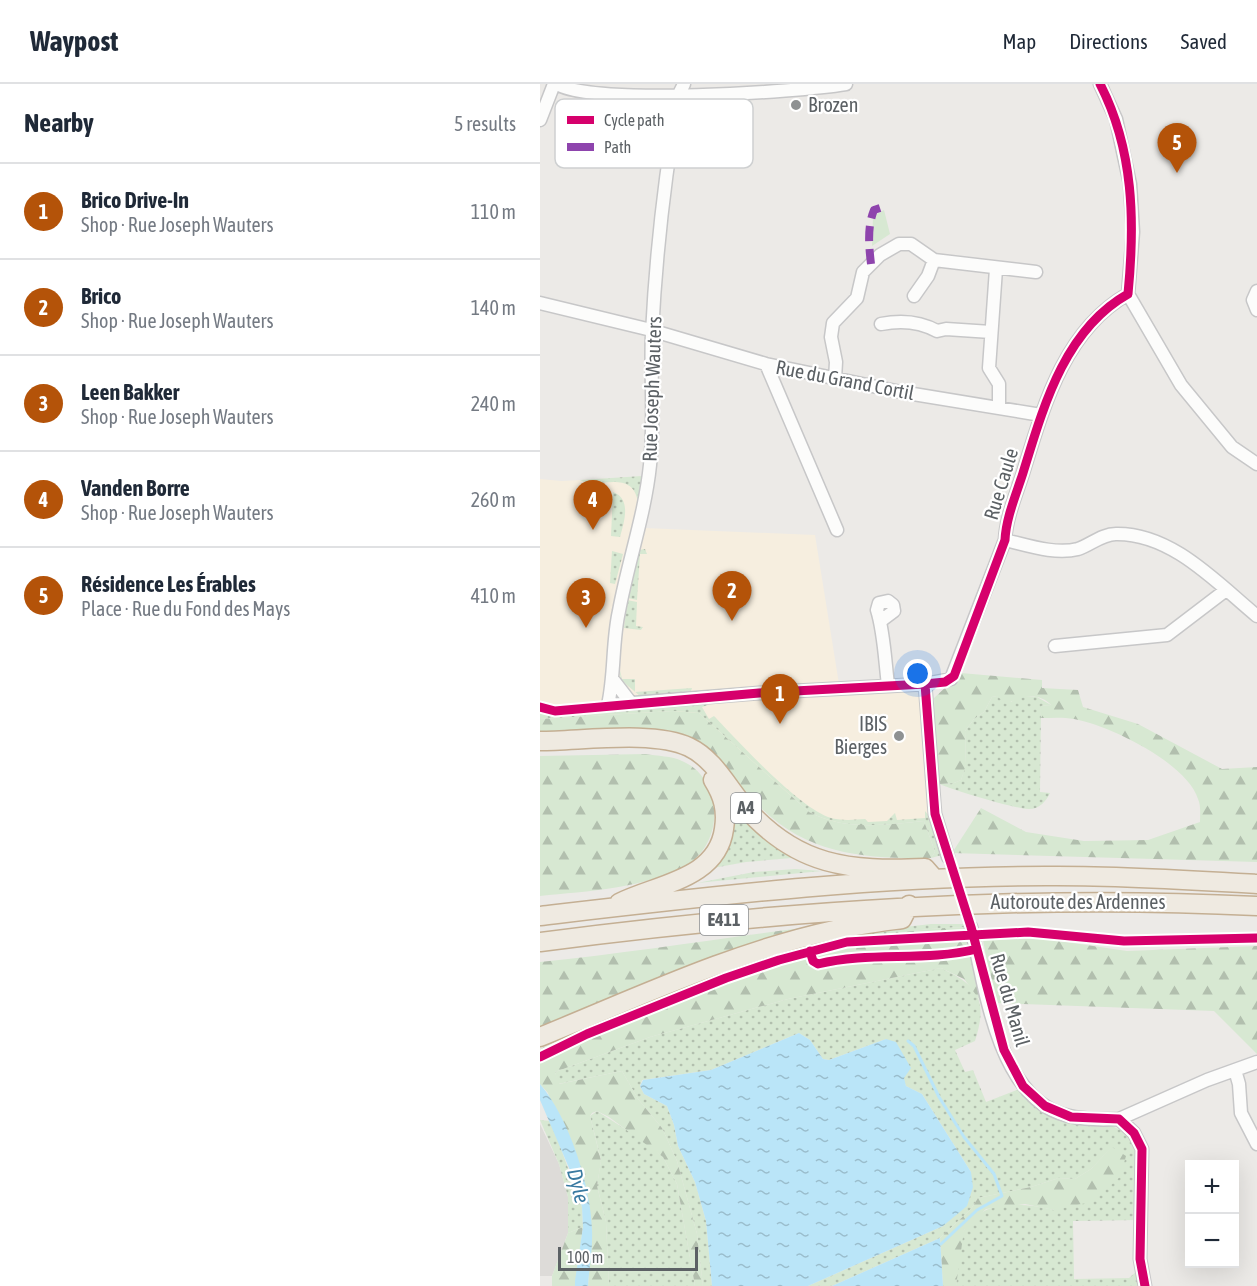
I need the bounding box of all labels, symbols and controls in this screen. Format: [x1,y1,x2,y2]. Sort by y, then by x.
text: Waypost [30,25,118,57]
text: Map [1002,29,1036,53]
text: Directions [1069,29,1148,53]
text: Saved [1181,29,1227,53]
place label: Brozen [808,93,858,116]
marker: Brozen [789,98,803,112]
legend [555,99,753,168]
text: Nearby [24,108,94,138]
text: Cycle path [604,111,664,130]
text: 5 results [454,112,516,135]
pin: 5 [1158,124,1196,173]
text: Path [604,138,631,156]
text: Brico Drive-In [81,187,189,213]
text: 1 [39,200,48,223]
text: 110 m [471,200,516,223]
text: Shop · Rue Joseph Wauters [81,213,274,236]
text: Brico [81,283,121,309]
text: 2 [39,296,48,319]
text: 140 m [471,296,516,319]
text: Shop · Rue Joseph Wauters [81,309,274,332]
street label: Rue Joseph Wauters [637,316,666,462]
street label: Rue du Grand Cortil [774,355,917,404]
text: Leen Bakker [81,379,179,405]
text: 3 [39,392,48,415]
text: 240 m [471,392,516,415]
text: Shop · Rue Joseph Wauters [81,405,274,428]
street label: Rue Caule [979,445,1022,522]
text: Vanden Borre [81,475,190,501]
pin: 4 [574,480,612,530]
text: 4 [39,488,48,511]
text: 260 m [471,488,516,511]
text: Shop · Rue Joseph Wauters [81,501,274,524]
text: Résidence Les Érables [81,571,256,597]
pin: 2 [712,572,752,621]
pin: 3 [566,578,606,628]
text: 5 [39,584,48,607]
text: 410 m [471,584,516,607]
text: Place · Rue du Fond des Mays [81,597,290,620]
your location [903,659,932,688]
pin: 1 [760,674,800,724]
place label: IBIS Bierges [834,712,887,758]
marker: IBIS Bierges [892,729,906,743]
road number: A4 [731,793,761,823]
street label: Autoroute des Ardennes [991,890,1165,913]
road number: E411 [700,905,748,935]
street label: Rue du Manil [986,951,1035,1050]
map controls [1185,1160,1239,1268]
button: + [1185,1160,1239,1214]
water label: Dyle [563,1166,595,1206]
button: − [1185,1214,1239,1268]
scale bar [558,1244,698,1272]
text: 100 m [567,1248,603,1266]

